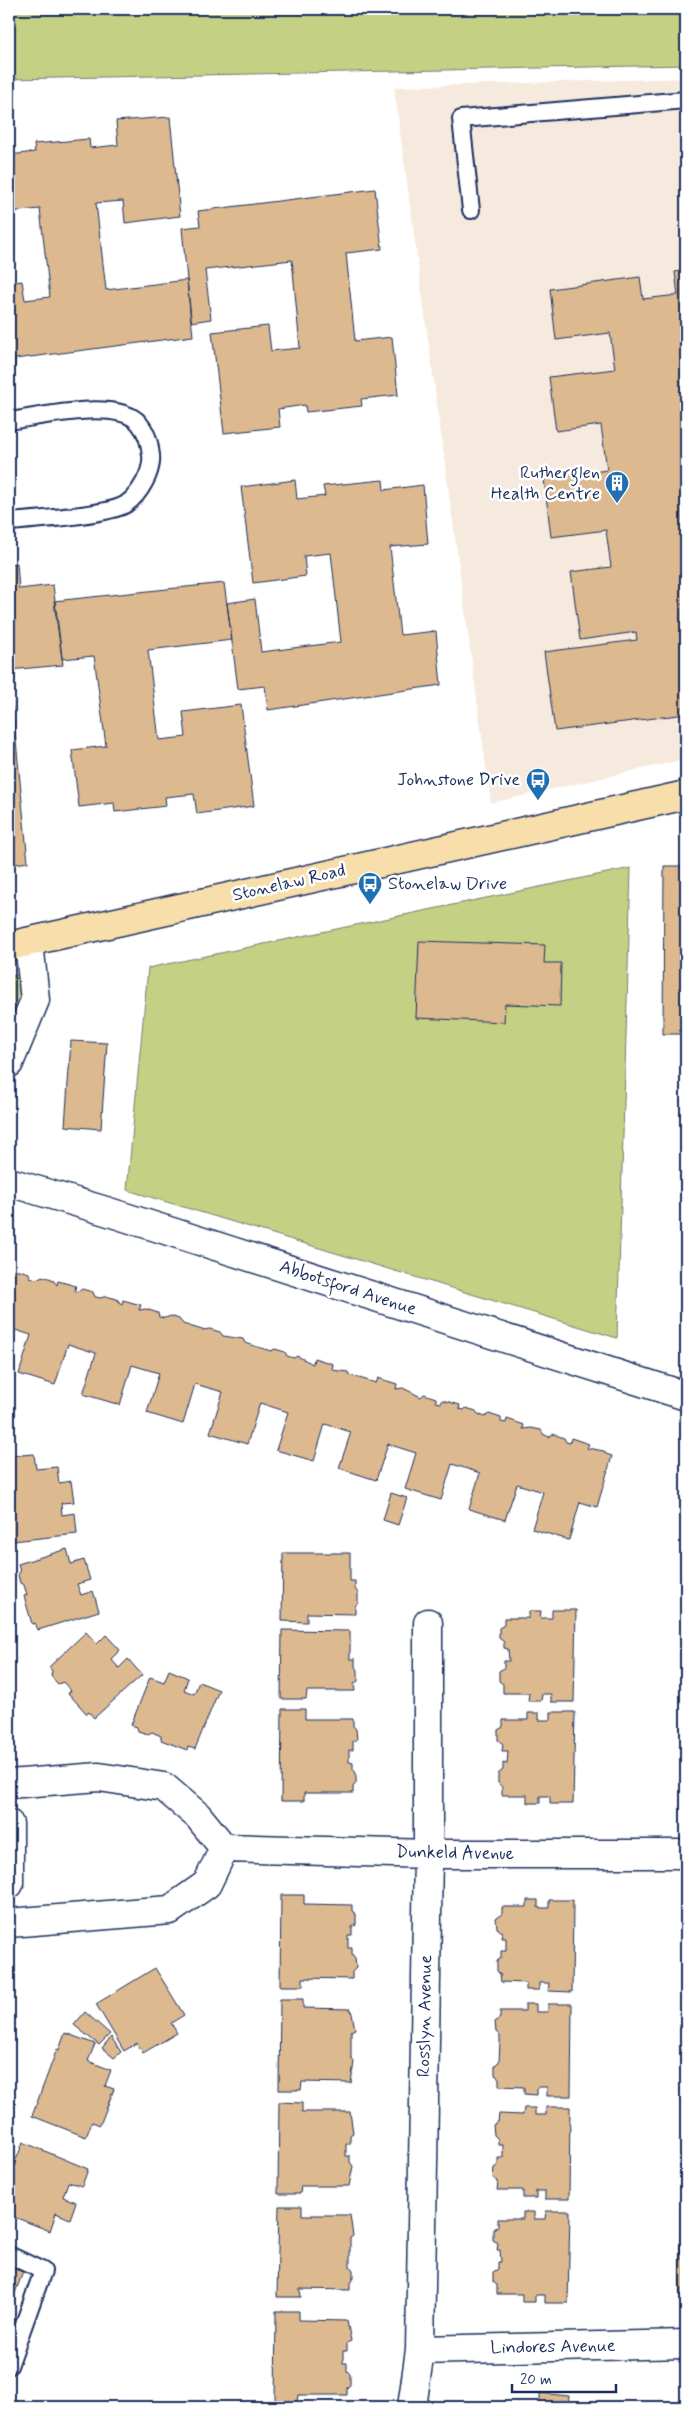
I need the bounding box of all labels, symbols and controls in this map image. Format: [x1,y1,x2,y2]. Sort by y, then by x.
place label: Rutherglen Health Centre [491,461,600,506]
building icon: Rutherglen Health Centre [604,470,630,504]
bus stop icon: Johnstone Drive [525,767,551,801]
place label: Johnstone Drive [397,768,520,792]
street label: Stonelaw Road [230,858,348,908]
bus stop icon: Stonelaw Drive [357,871,383,905]
place label: Stonelaw Drive [388,872,507,896]
street label: Abbotsford Avenue [276,1254,420,1323]
street label: Dunkeld Avenue [396,1840,514,1866]
street label: Rosslyn Avenue [412,1954,438,2077]
street label: Lindores Avenue [490,2334,616,2360]
scale bar [512,2361,616,2393]
text: 20 m [520,2370,552,2390]

